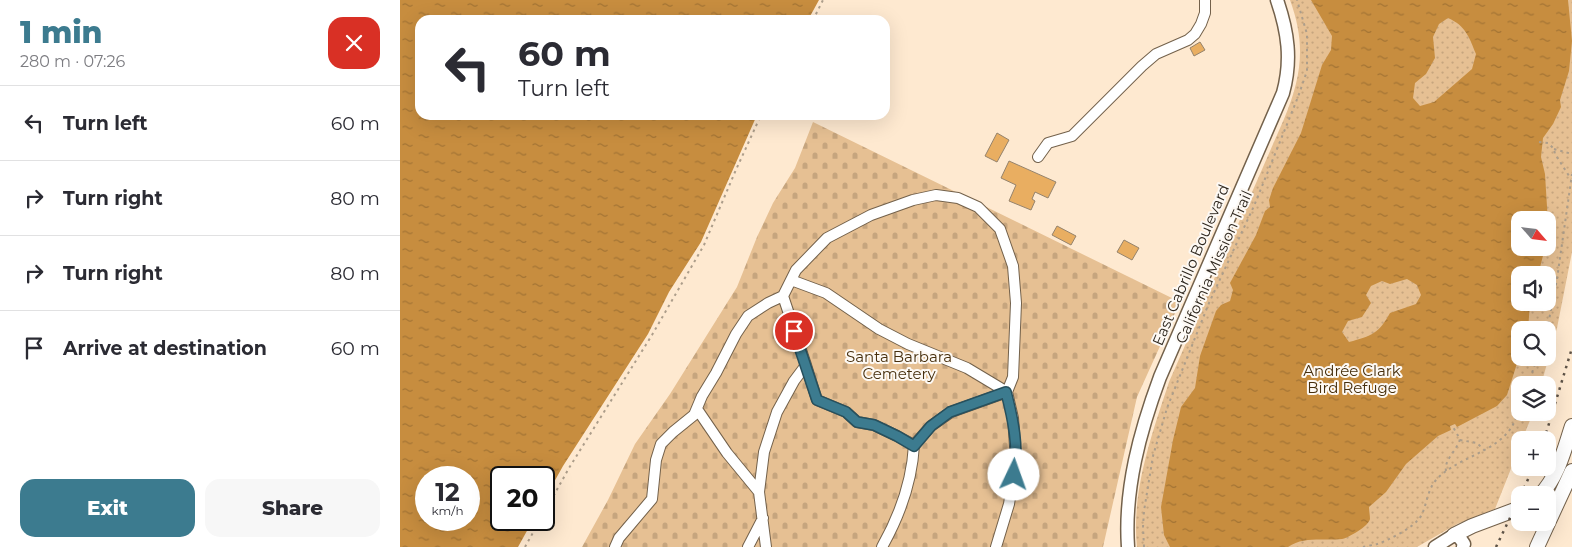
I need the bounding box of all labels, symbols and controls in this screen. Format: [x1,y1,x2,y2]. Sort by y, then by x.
text: 1 min [20,14,103,51]
button: close [328,17,380,69]
text: 60 m [518,32,611,75]
icon: left [435,35,500,100]
text: 280 m · 07:26 [20,52,125,71]
text: Turn left [518,75,610,102]
icon: left [20,109,48,137]
text: Turn left [63,112,148,135]
text: 60 m [331,112,380,135]
street label: East Cabrillo Boulevard [1148,181,1233,348]
icon: right [20,184,48,212]
text: Turn right [63,187,163,210]
text: 80 m [330,187,380,210]
street label: California Mission Trail [1171,187,1256,346]
north arrow [1511,211,1556,256]
map controls [1511,211,1556,531]
icon: right [20,259,48,287]
text: Turn right [63,262,163,285]
text: 80 m [330,262,380,285]
button: sound [1511,266,1556,311]
pin [773,310,815,352]
icon: arrive [780,317,808,345]
button: search [1511,321,1556,366]
icon: arrive [20,334,48,362]
text: Arrive at destination [63,337,267,360]
text: 60 m [331,337,380,360]
park label: Santa Barbara Cemetery [846,347,952,383]
park label: Andrée Clark Bird Refuge [1303,361,1401,397]
button: layers [1511,376,1556,421]
button: + [1511,431,1556,476]
position arrow [987,448,1039,500]
speed limit sign: 20 [490,466,555,531]
text: 12 [435,477,460,507]
button: Exit [20,479,195,537]
button: Share [205,479,380,537]
button: − [1511,486,1556,531]
text: km/h [431,503,464,518]

